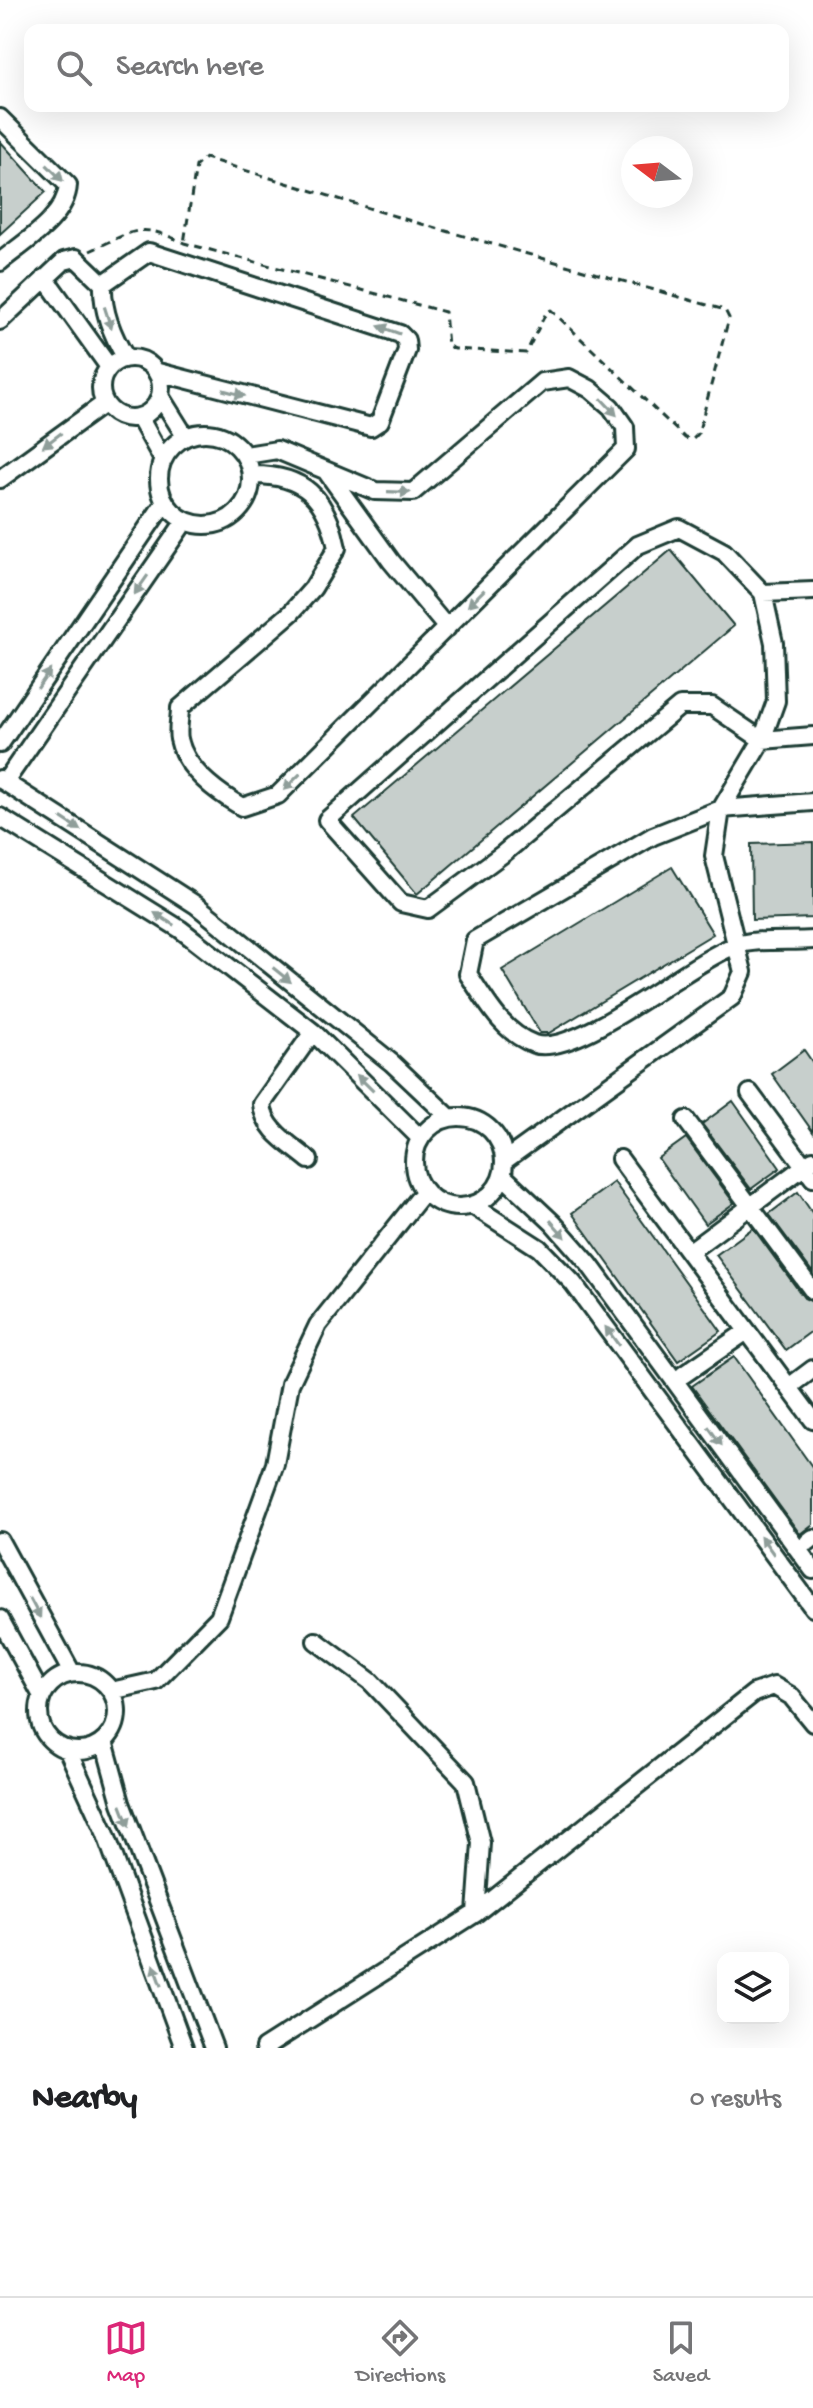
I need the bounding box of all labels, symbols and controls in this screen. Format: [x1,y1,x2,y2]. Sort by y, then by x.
search box [24,24,789,112]
icon: search [52,46,96,90]
text: Search here [116,51,264,86]
north arrow [621,136,693,208]
one-way arrow [45,163,64,182]
one-way arrow [102,307,114,331]
one-way arrow [377,323,401,336]
one-way arrow [221,387,246,399]
one-way arrow [599,397,617,416]
one-way arrow [41,432,63,448]
one-way arrow [387,485,412,498]
one-way arrow [134,575,149,596]
one-way arrow [467,588,486,607]
one-way arrow [36,669,51,690]
one-way arrow [283,772,302,791]
one-way arrow [60,816,81,831]
one-way arrow [153,912,175,926]
one-way arrow [272,966,292,982]
one-way arrow [356,1074,375,1093]
one-way arrow [549,1219,567,1238]
one-way arrow [605,1325,620,1346]
one-way arrow [707,1425,723,1447]
one-way arrow [759,1535,775,1555]
one-way arrow [28,1596,41,1619]
one-way arrow [119,1804,132,1828]
map controls [717,1952,789,2024]
button: layers [717,1952,789,2024]
one-way arrow [150,1962,163,1986]
text: Nearby [32,2080,137,2120]
text: 0 results [690,2085,781,2116]
tab: Map [104,2316,148,2390]
tab: Directions [356,2316,445,2390]
tab: Saved [653,2316,709,2390]

